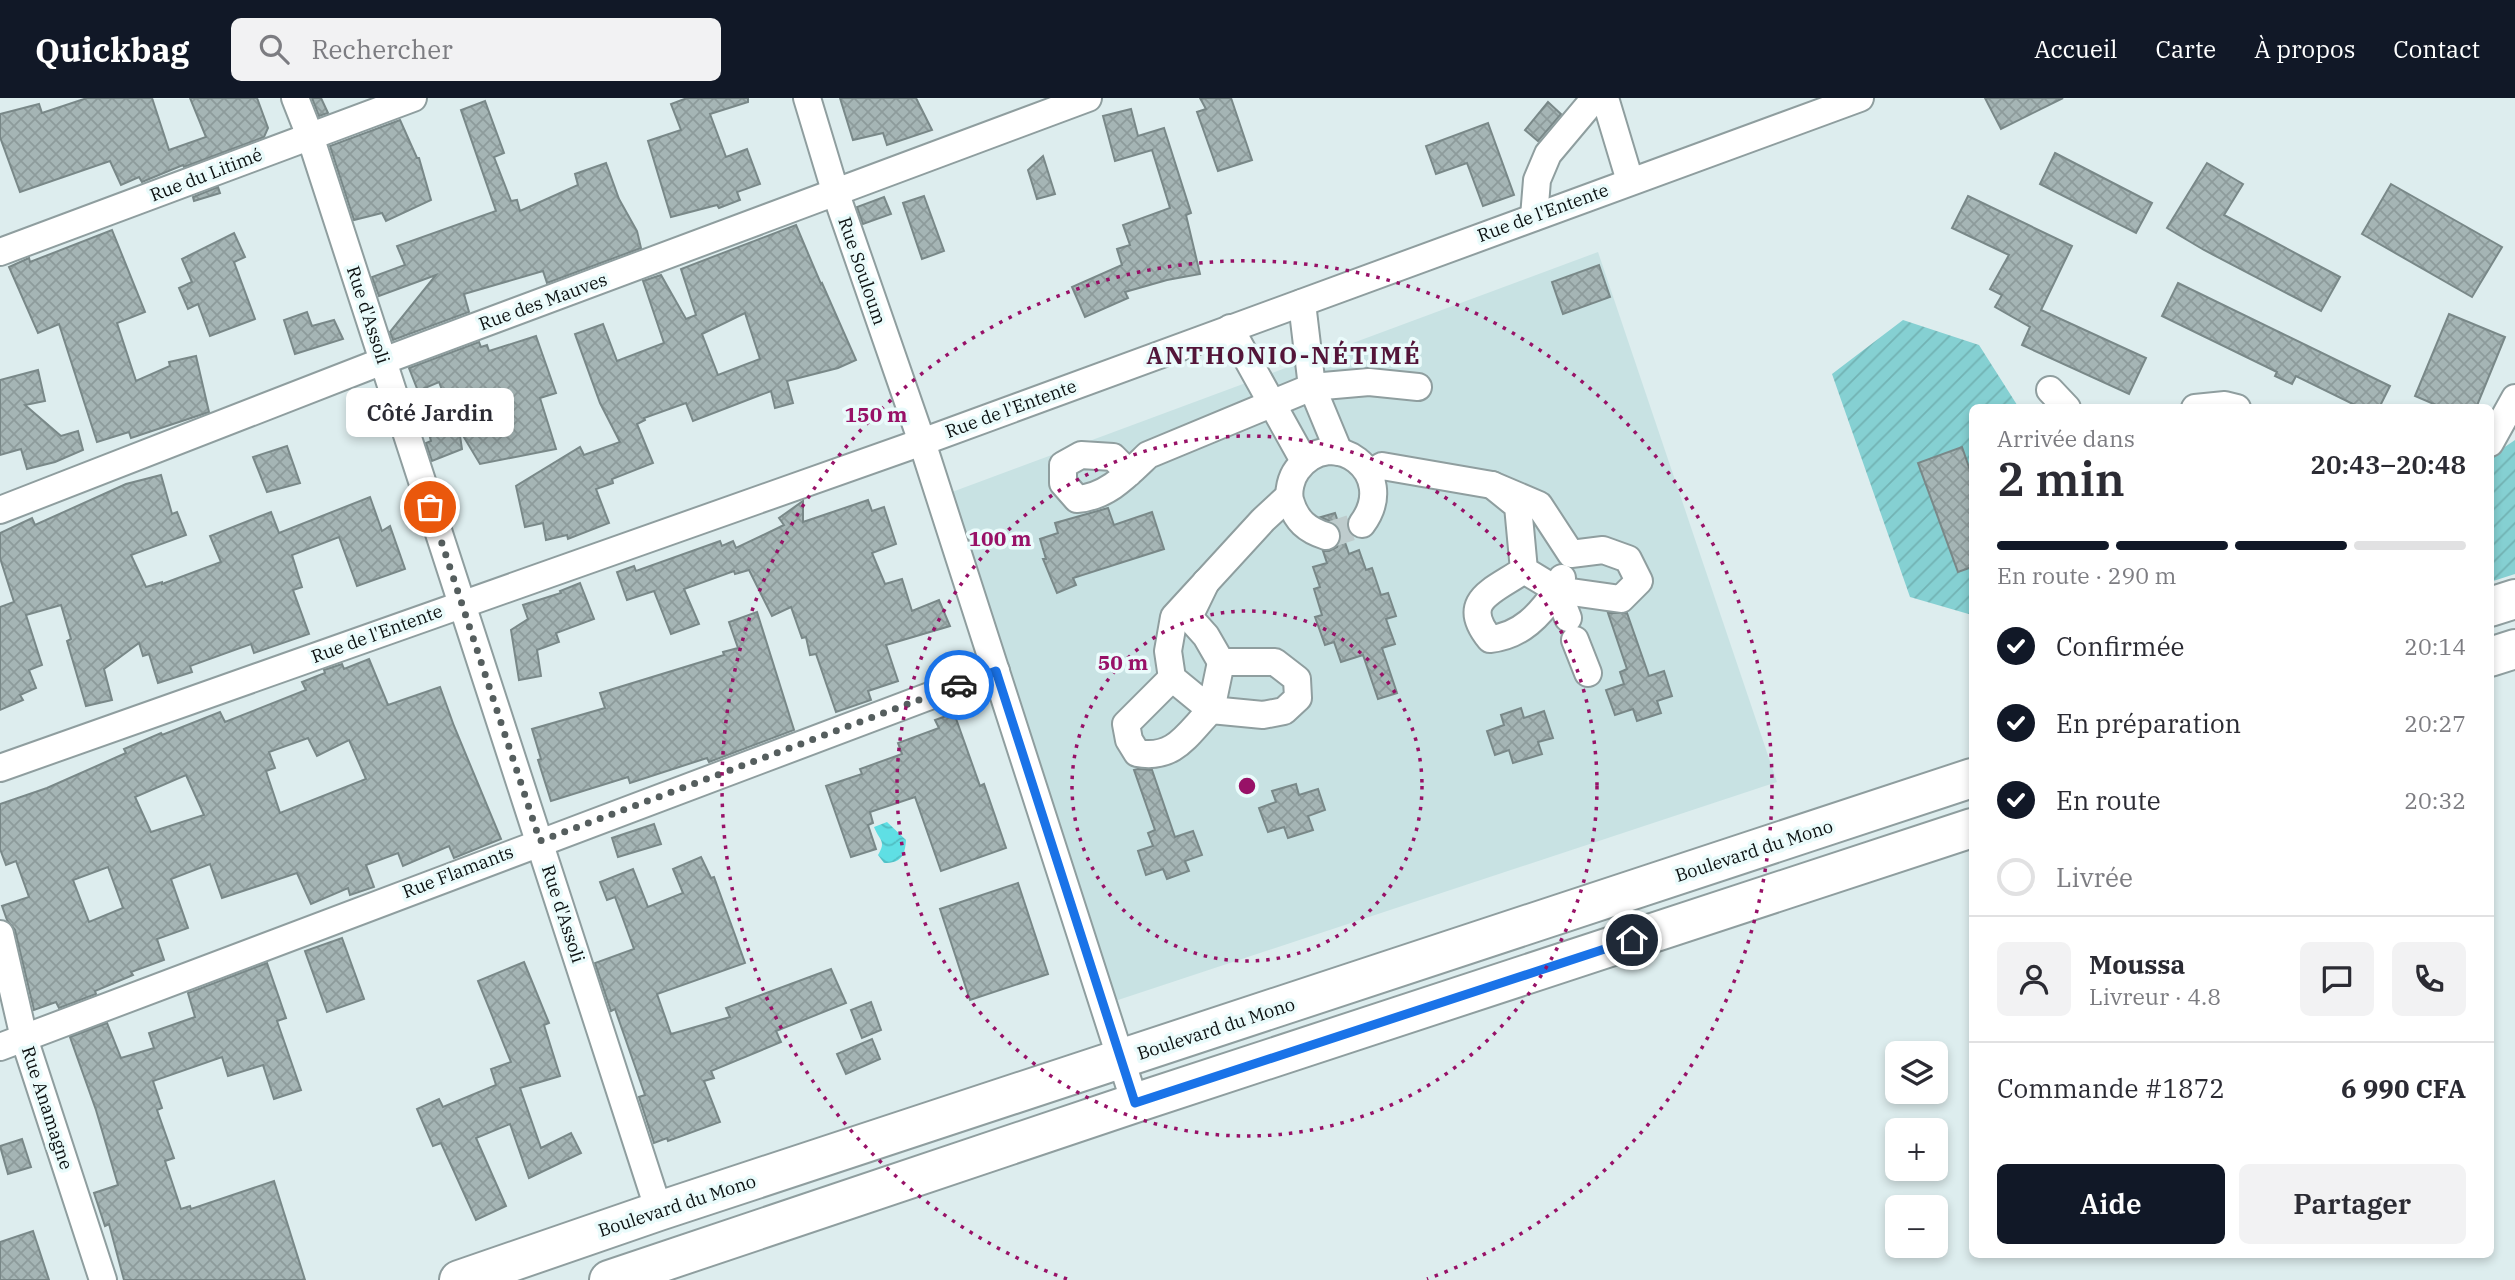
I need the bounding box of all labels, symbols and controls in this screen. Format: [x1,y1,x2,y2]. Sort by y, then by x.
search box [231,18,721,81]
text: Quickbag [35,28,189,71]
icon: search [255,30,293,68]
text: Rechercher [311,32,453,66]
text: Accueil [2034,33,2118,65]
text: Carte [2156,33,2216,65]
text: À propos [2254,33,2355,65]
text: Contact [2393,33,2480,65]
street label: Rue du Litimé [146,143,265,206]
street label: Rue de l'Entente [1474,178,1612,247]
street label: Rue Souloum [833,214,892,328]
street label: Rue d'Assoli [342,263,395,367]
street label: Rue des Mauves [475,268,610,335]
district label: ANTHONIO-NÉTIMÉ [1146,339,1422,371]
street label: Rue de l'Entente [942,374,1080,443]
callout: Côté Jardin [346,388,514,437]
text: Côté Jardin [367,397,493,427]
text: 150 m [844,400,908,428]
text: Arrivée dans [1997,423,2135,453]
text: 20:43–20:48 [2310,447,2466,481]
text: 2 min [1997,449,2125,509]
pin [400,477,460,537]
icon: bag [411,488,449,526]
text: 100 m [968,524,1032,552]
text: En route · 290 m [1997,560,2176,590]
street label: Rue de l'Entente [308,599,446,668]
icon: check [1997,627,2035,665]
text: Confirmée [2056,629,2185,663]
text: 20:14 [2404,631,2466,661]
text: 50 m [1098,648,1148,676]
courier [924,650,994,720]
icon: car [940,666,978,704]
icon: check [1997,704,2035,742]
text: En préparation [2056,706,2241,740]
text: 20:27 [2404,708,2466,738]
centre of rings [1235,774,1259,798]
icon: check [1997,781,2035,819]
text: En route [2056,783,2161,817]
text: 20:32 [2404,785,2466,815]
street label: Boulevard du Mono [1672,814,1836,887]
street label: Rue Flamants [399,840,517,903]
text: Livrée [2056,860,2133,894]
street label: Rue d'Assoli [537,862,590,966]
pin [1602,910,1662,970]
icon: home [1613,921,1651,959]
button: person [1997,942,2071,1016]
button: chat [2300,942,2374,1016]
button: phone [2392,942,2466,1016]
text: Moussa [2089,947,2185,981]
text: Livreur · 4.8 [2089,981,2221,1011]
street label: Boulevard du Mono [1134,992,1298,1065]
map controls [1885,1041,1948,1258]
button: layers [1885,1041,1948,1104]
street label: Rue Anamagne [17,1043,78,1172]
text: Commande #1872 [1997,1071,2225,1105]
text: 6 990 CFA [2341,1071,2466,1105]
button: + [1885,1118,1948,1181]
button: Aide [1997,1164,2225,1244]
button: Partager [2239,1164,2466,1244]
street label: Boulevard du Mono [595,1169,759,1242]
button: − [1885,1195,1948,1258]

